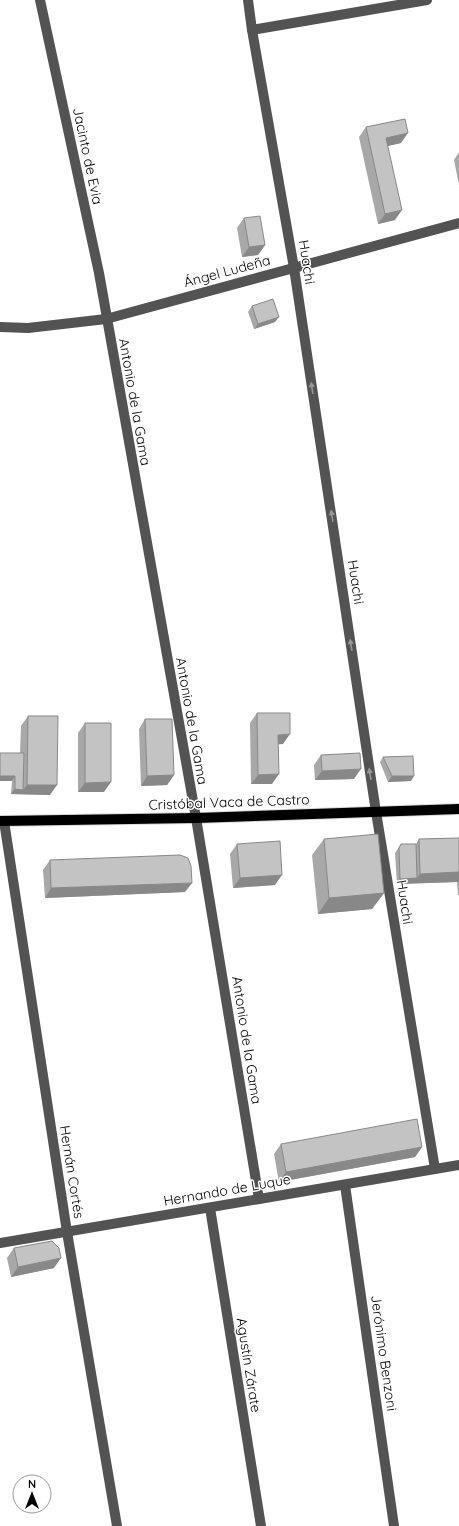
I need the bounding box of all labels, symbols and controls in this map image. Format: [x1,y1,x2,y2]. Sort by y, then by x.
street label: Jacinto de Evia [69,106,107,206]
street label: Huachi [295,239,319,285]
street label: Ángel Ludeña [182,251,272,291]
street label: Antonio de la Gama [115,337,155,467]
one-way arrow [309,382,315,394]
one-way arrow [329,510,335,523]
street label: Huachi [344,559,368,605]
one-way arrow [348,639,354,651]
street label: Antonio de la Gama [172,656,212,786]
one-way arrow [367,767,373,780]
street label: Cristóbal Vaca de Castro [148,790,310,814]
street label: Huachi [393,879,417,925]
street label: Antonio de la Gama [228,975,266,1105]
street label: Hernán Cortés [56,1124,88,1220]
street label: Hernando de Luque [162,1170,292,1210]
street label: Jerónimo Benzoni [367,1294,401,1412]
street label: Agustín Zárate [233,1316,265,1414]
north arrow [12,1474,52,1514]
text: N [28,1477,36,1491]

